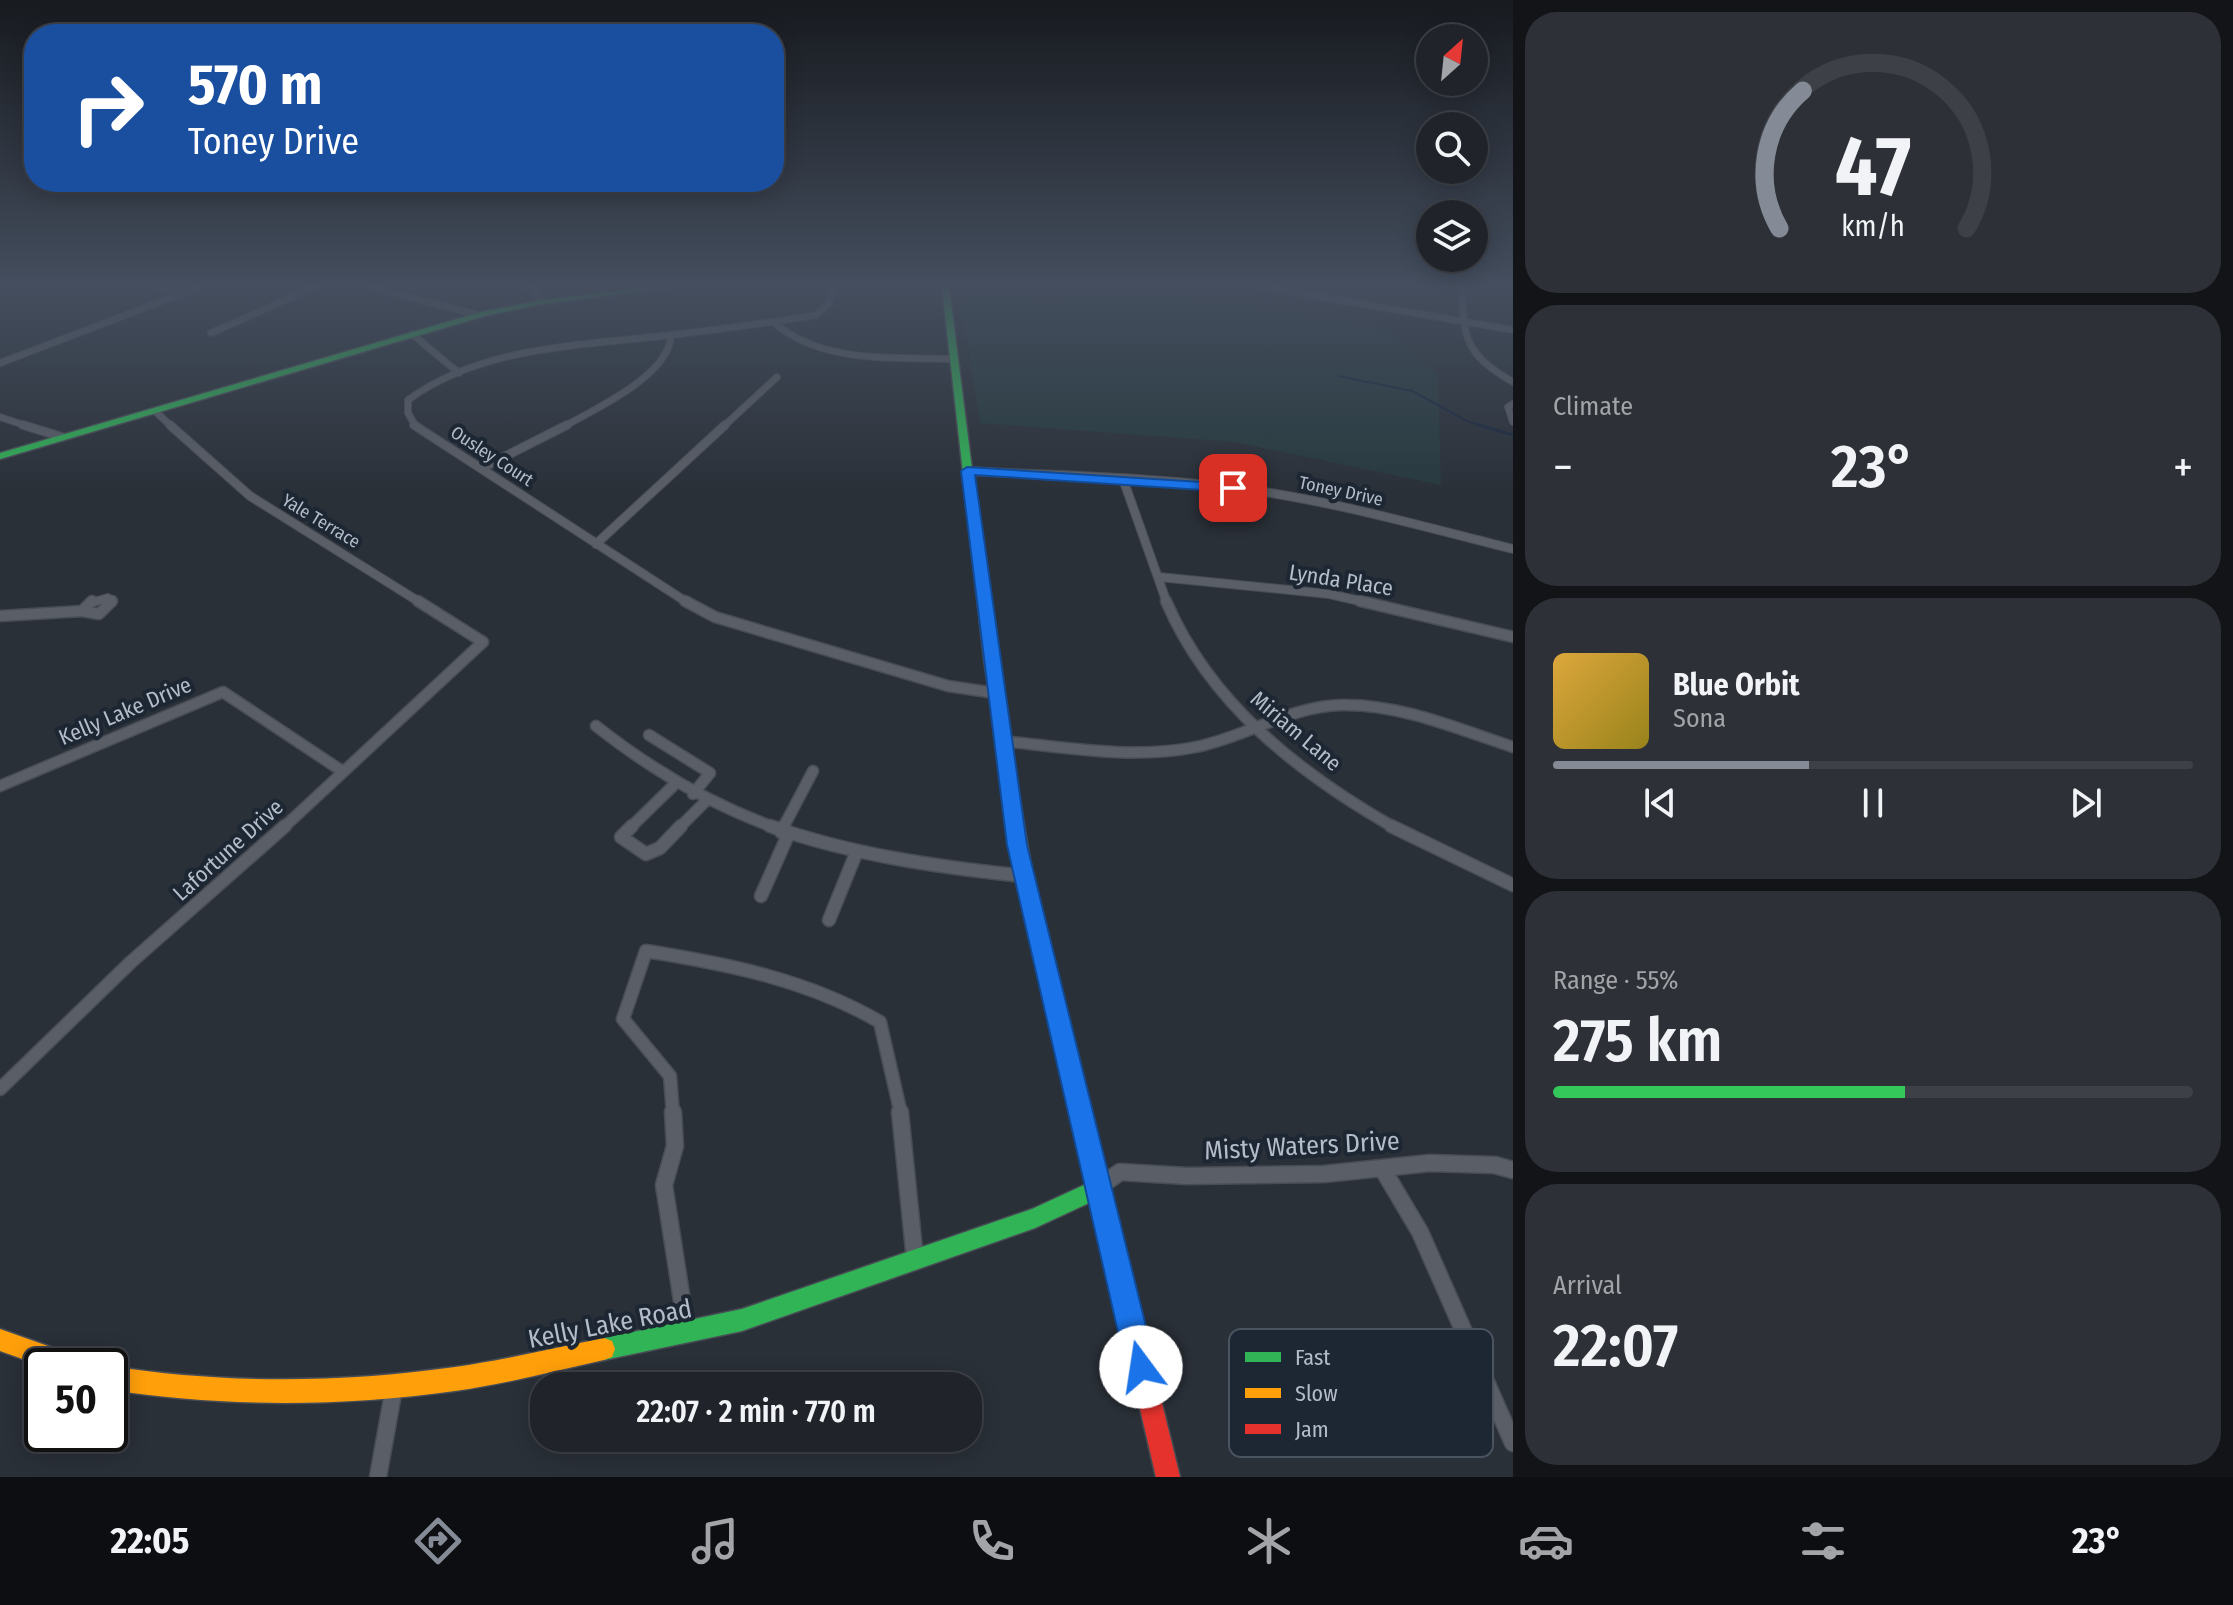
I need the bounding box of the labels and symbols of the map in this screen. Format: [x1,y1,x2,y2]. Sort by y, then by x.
north arrow [1416,24,1488,96]
street label: Ousley Court [447,421,537,491]
pin [1199,454,1267,522]
street label: Toney Drive [1297,471,1385,511]
street label: Yale Terrace [278,489,364,553]
street label: Lynda Place [1287,558,1395,602]
street label: Kelly Lake Drive [55,671,195,751]
street label: Miriam Lane [1245,685,1347,777]
street label: Lafortune Drive [167,793,289,907]
street label: Misty Waters Drive [1204,1125,1400,1167]
street label: Kelly Lake Road [525,1293,695,1355]
position arrow [1099,1325,1183,1409]
legend [1229,1329,1493,1457]
text: Fast [1295,1344,1331,1371]
speed limit sign: 50 [24,1348,128,1452]
text: Slow [1295,1380,1338,1407]
text: Jam [1295,1416,1329,1443]

